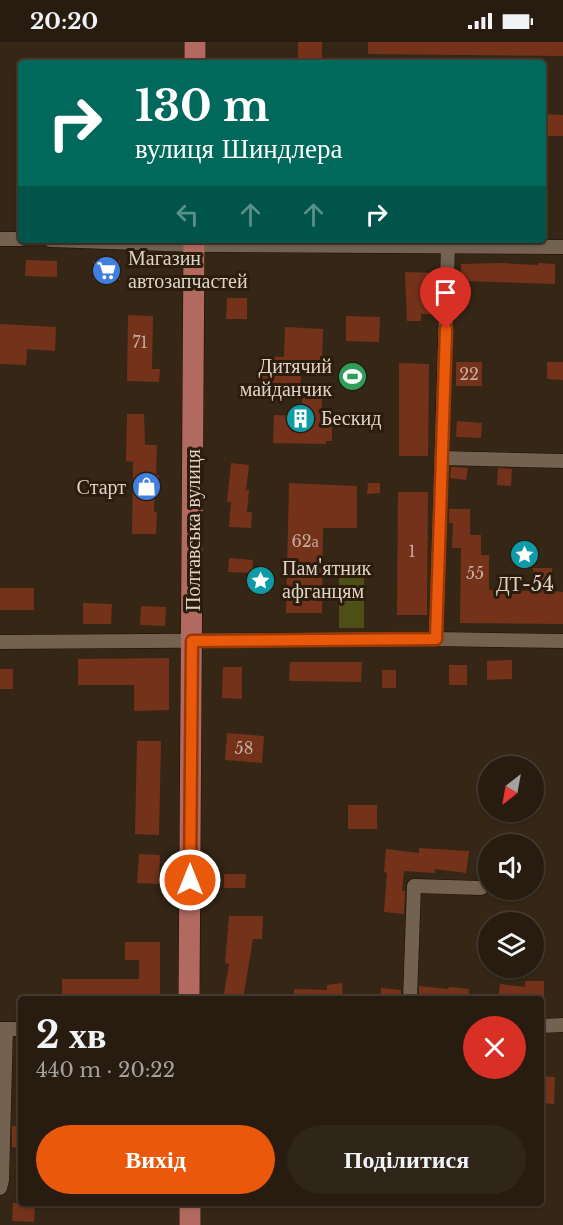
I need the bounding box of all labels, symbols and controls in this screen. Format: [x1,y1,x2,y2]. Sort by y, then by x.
text: 20:20 [30,8,98,35]
text: 130 m [135,80,269,132]
icon: right [36,84,114,162]
text: вулиця Шиндлера [135,132,343,165]
icon: left [171,198,204,231]
icon: ahead [234,198,267,231]
icon: ahead [297,198,330,231]
icon: right [360,198,393,231]
place label: Магазин автозапчастей [128,246,248,293]
supermarket icon: Магазин автозапчастей [91,254,123,286]
pin [420,267,471,329]
icon: arrive [429,276,462,309]
house number: 71 [132,332,148,352]
place label: Дитячий майданчик [240,354,332,401]
sports icon: Дитячий майданчик [337,361,369,393]
house number: 22 [459,364,479,384]
building icon: Бескид [284,402,316,434]
place label: Бескид [321,406,381,430]
street label: Полтавська вулиця [181,449,205,611]
shop icon: Старт [131,471,163,503]
place label: Старт [77,475,126,499]
house number: 62а [291,531,319,551]
place icon: ДТ-54 [509,538,541,570]
house number: 1 [408,541,416,561]
place label: Пам'ятник афганцям [282,556,372,603]
house number: 55 [466,563,484,583]
place icon: Пам'ятник афганцям [245,564,277,596]
place label: ДТ-54 [496,572,554,596]
house number: 58 [235,738,253,758]
north arrow [478,756,544,822]
map controls [478,756,544,978]
button: sound [478,834,544,900]
position arrow [158,848,222,912]
button: layers [478,912,544,978]
text: 2 хв [36,1013,106,1058]
button: close [463,1016,526,1079]
text: 440 m · 20:22 [36,1058,175,1082]
button: Вихід [36,1125,275,1194]
button: Поділитися [287,1125,526,1194]

